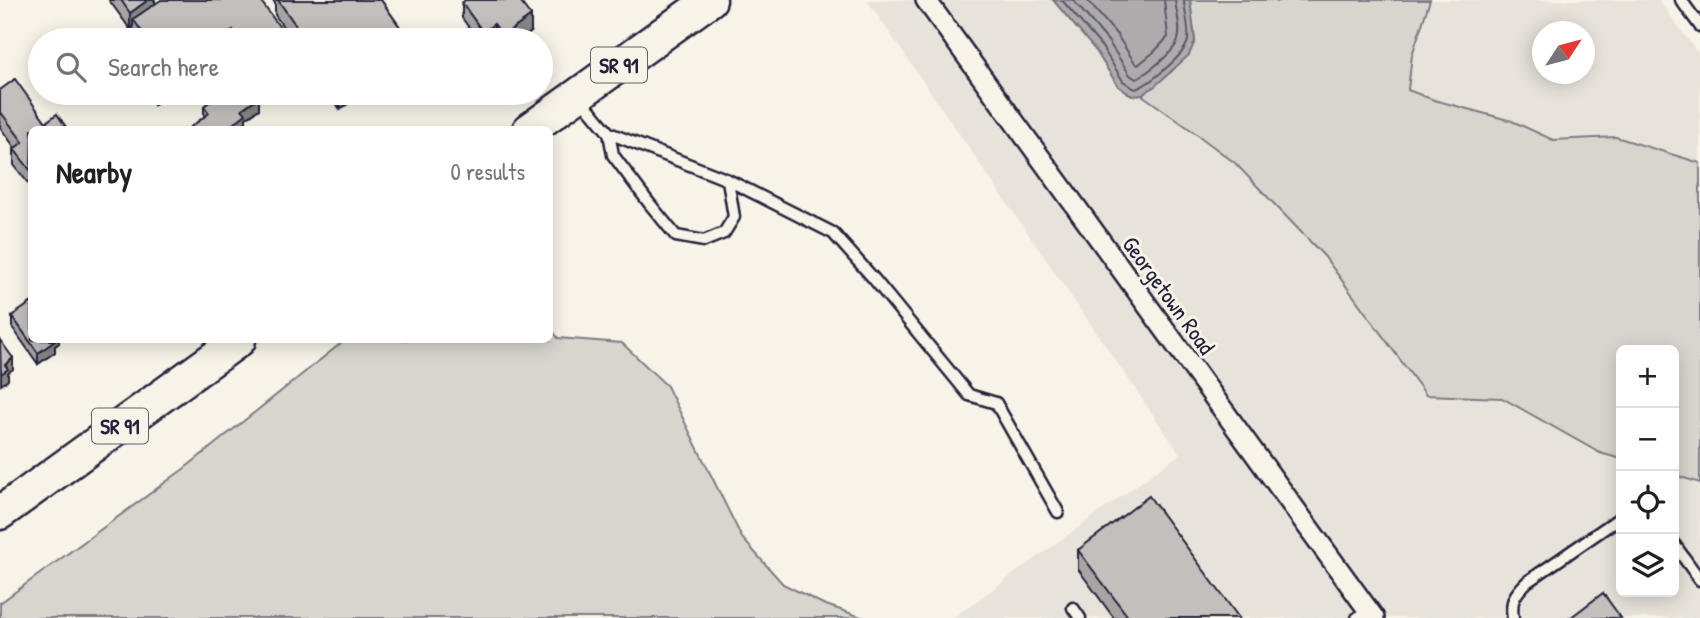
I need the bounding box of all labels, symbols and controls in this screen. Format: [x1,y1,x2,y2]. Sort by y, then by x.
north arrow [1532,21,1595,84]
search box [28,28,553,105]
icon: search [52,48,90,86]
road number: SR 91 [591,48,647,82]
text: Search here [108,49,219,84]
text: Nearby [56,152,132,192]
text: 0 results [450,156,525,187]
street label: Georgetown Road [1116,230,1222,360]
map controls [1616,345,1679,597]
button: + [1616,345,1679,408]
road number: SR 91 [92,408,148,444]
button: − [1616,408,1679,471]
button: locate [1616,471,1679,534]
button: layers [1616,534,1679,597]

